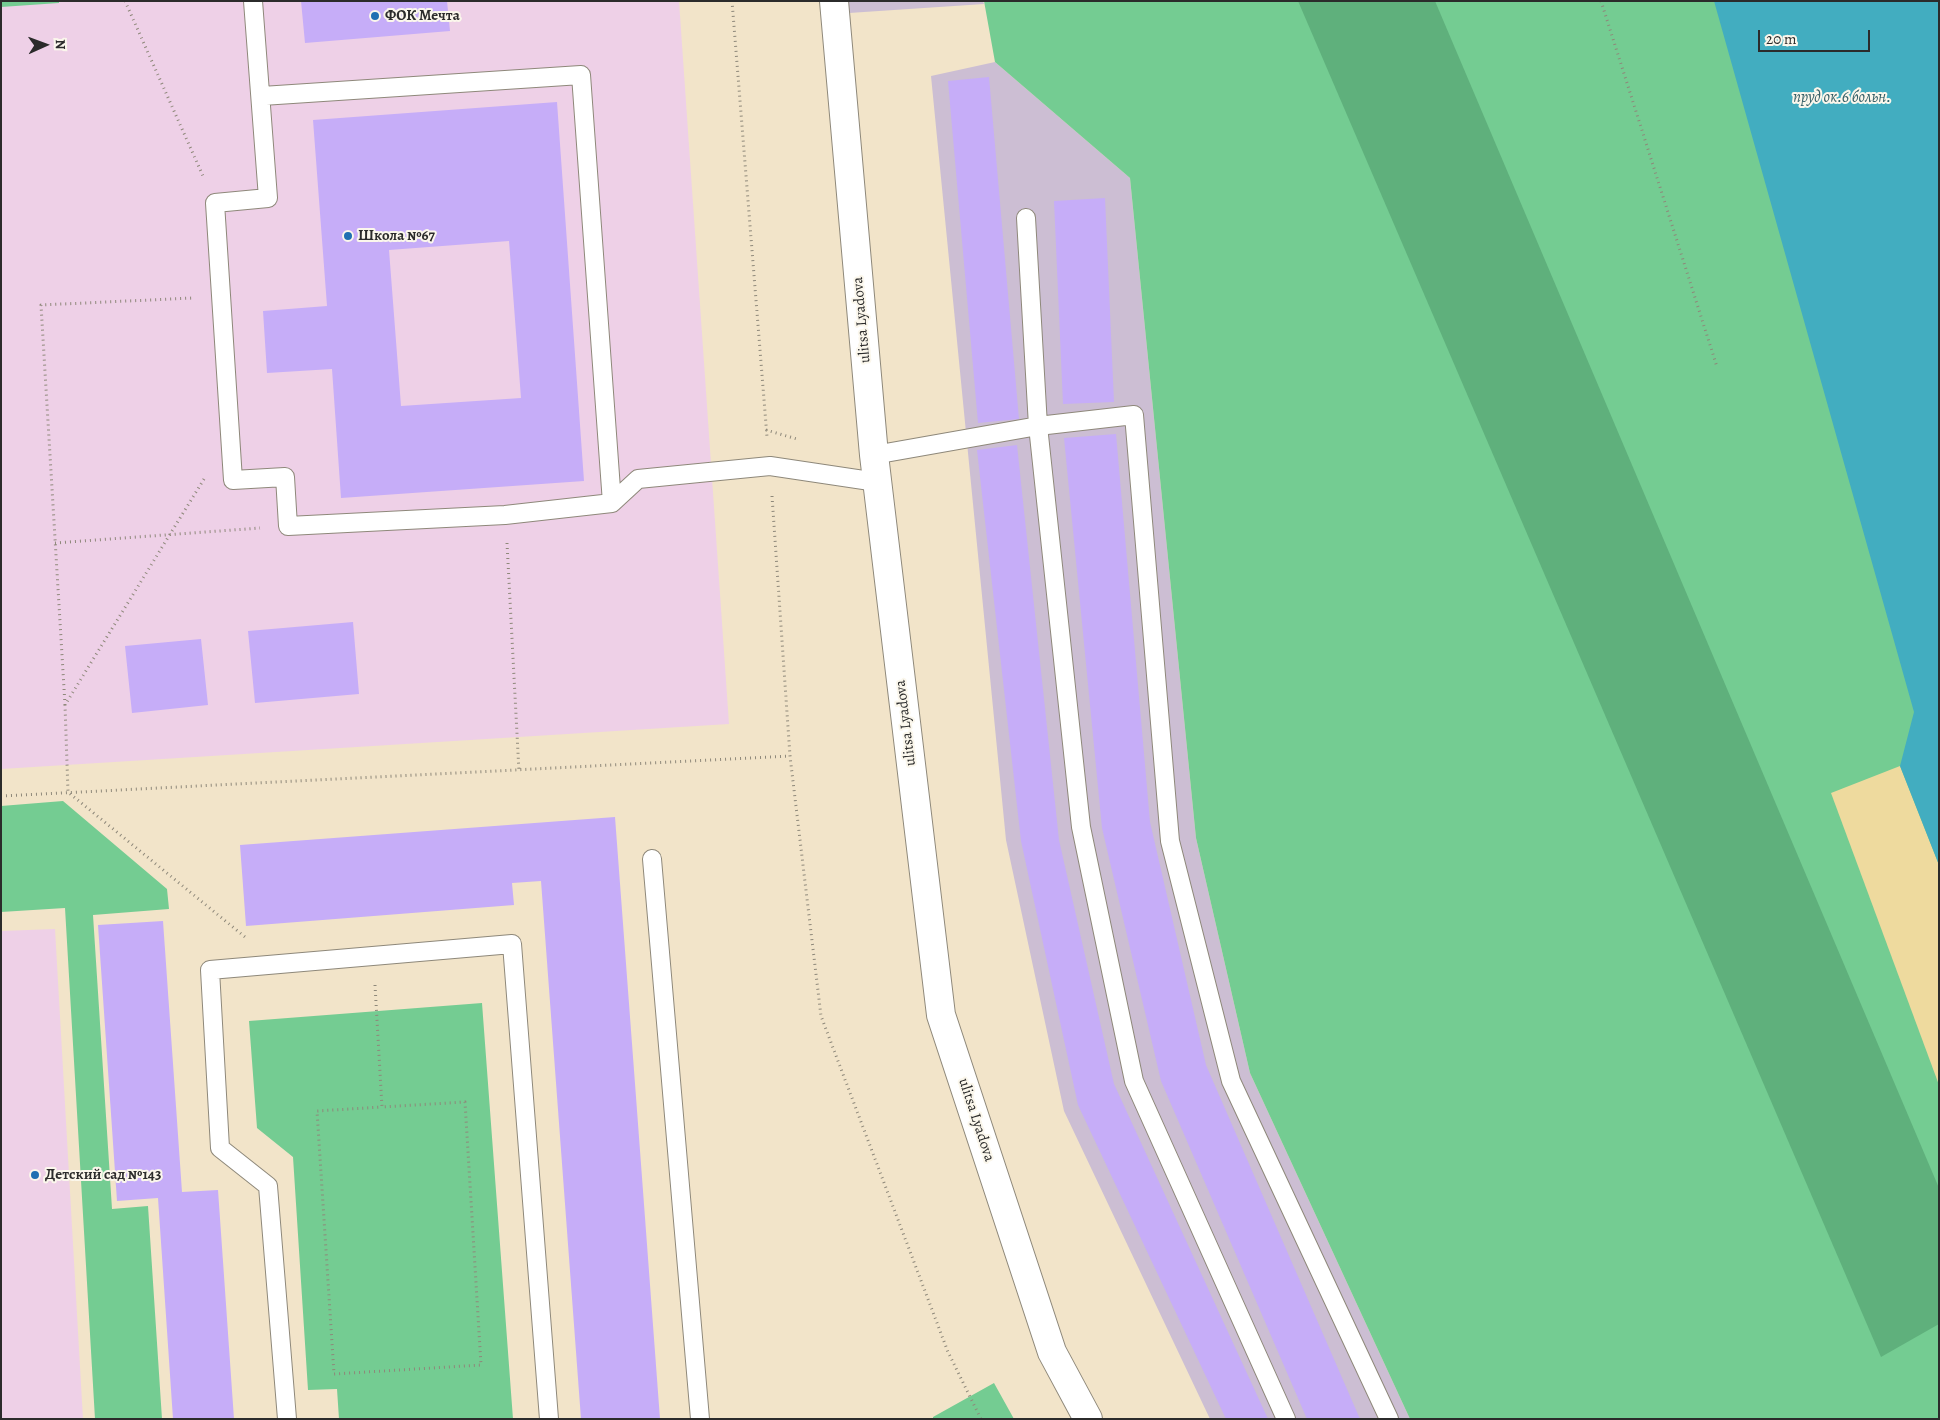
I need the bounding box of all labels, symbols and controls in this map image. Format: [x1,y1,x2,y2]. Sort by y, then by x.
place label: ФОК Мечта [385,7,460,25]
marker: ФОК Мечта [369,10,381,22]
north arrow [20,20,70,70]
scale bar [1760,20,1872,52]
text: 20 m [1766,29,1797,49]
text: N [51,39,70,50]
water label: пруд ок.6 больн. [1793,88,1891,108]
place label: Школа №67 [358,227,435,245]
marker: Школа №67 [342,230,354,242]
street label: ulitsa Lyadova [849,276,875,364]
street label: ulitsa Lyadova [892,679,920,767]
street label: ulitsa Lyadova [954,1076,998,1164]
place label: Детский сад №143 [45,1166,161,1184]
marker: Детский сад №143 [29,1169,41,1181]

